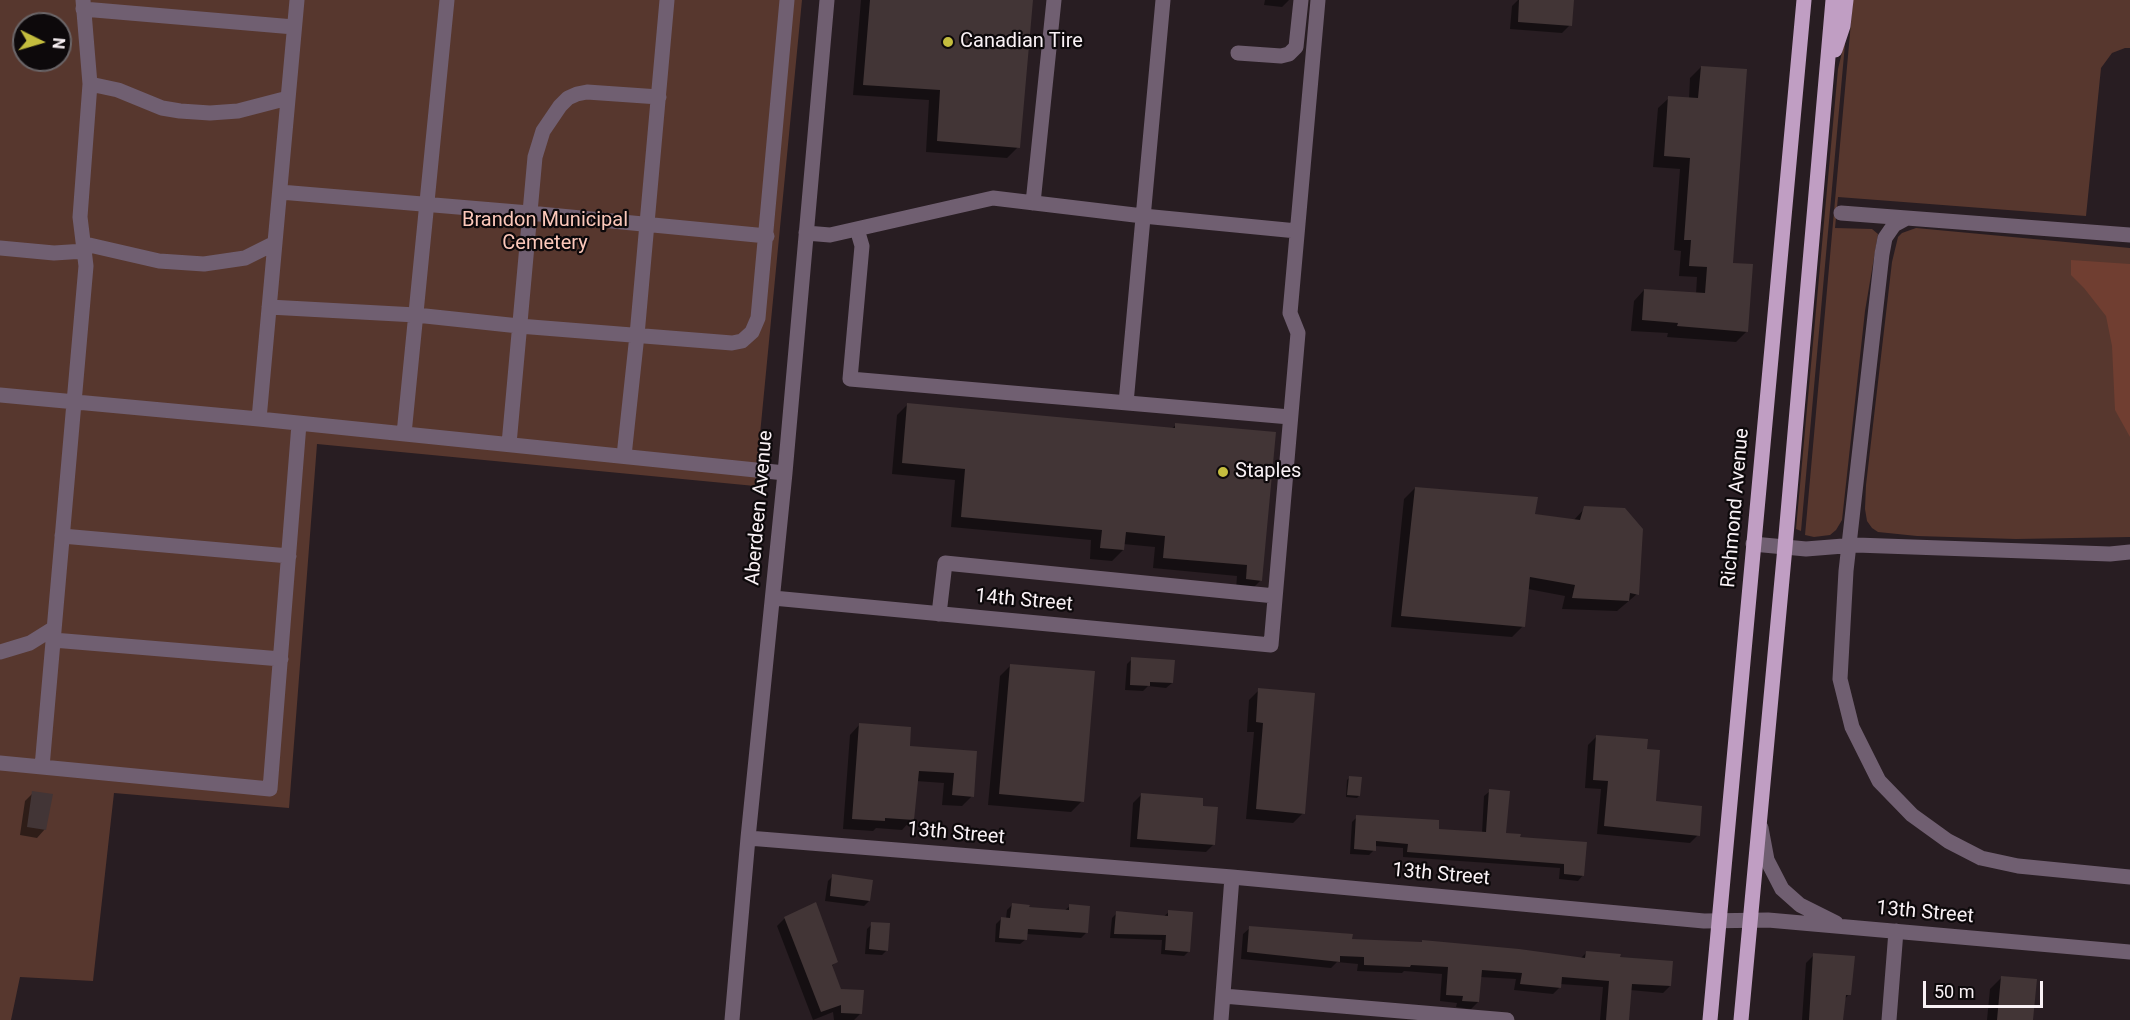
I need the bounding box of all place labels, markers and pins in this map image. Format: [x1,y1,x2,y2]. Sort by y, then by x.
place label: Canadian Tire [960,30,1083,54]
marker: Canadian Tire [941,35,955,49]
place label: Staples [1235,460,1301,484]
marker: Staples [1216,465,1230,479]

